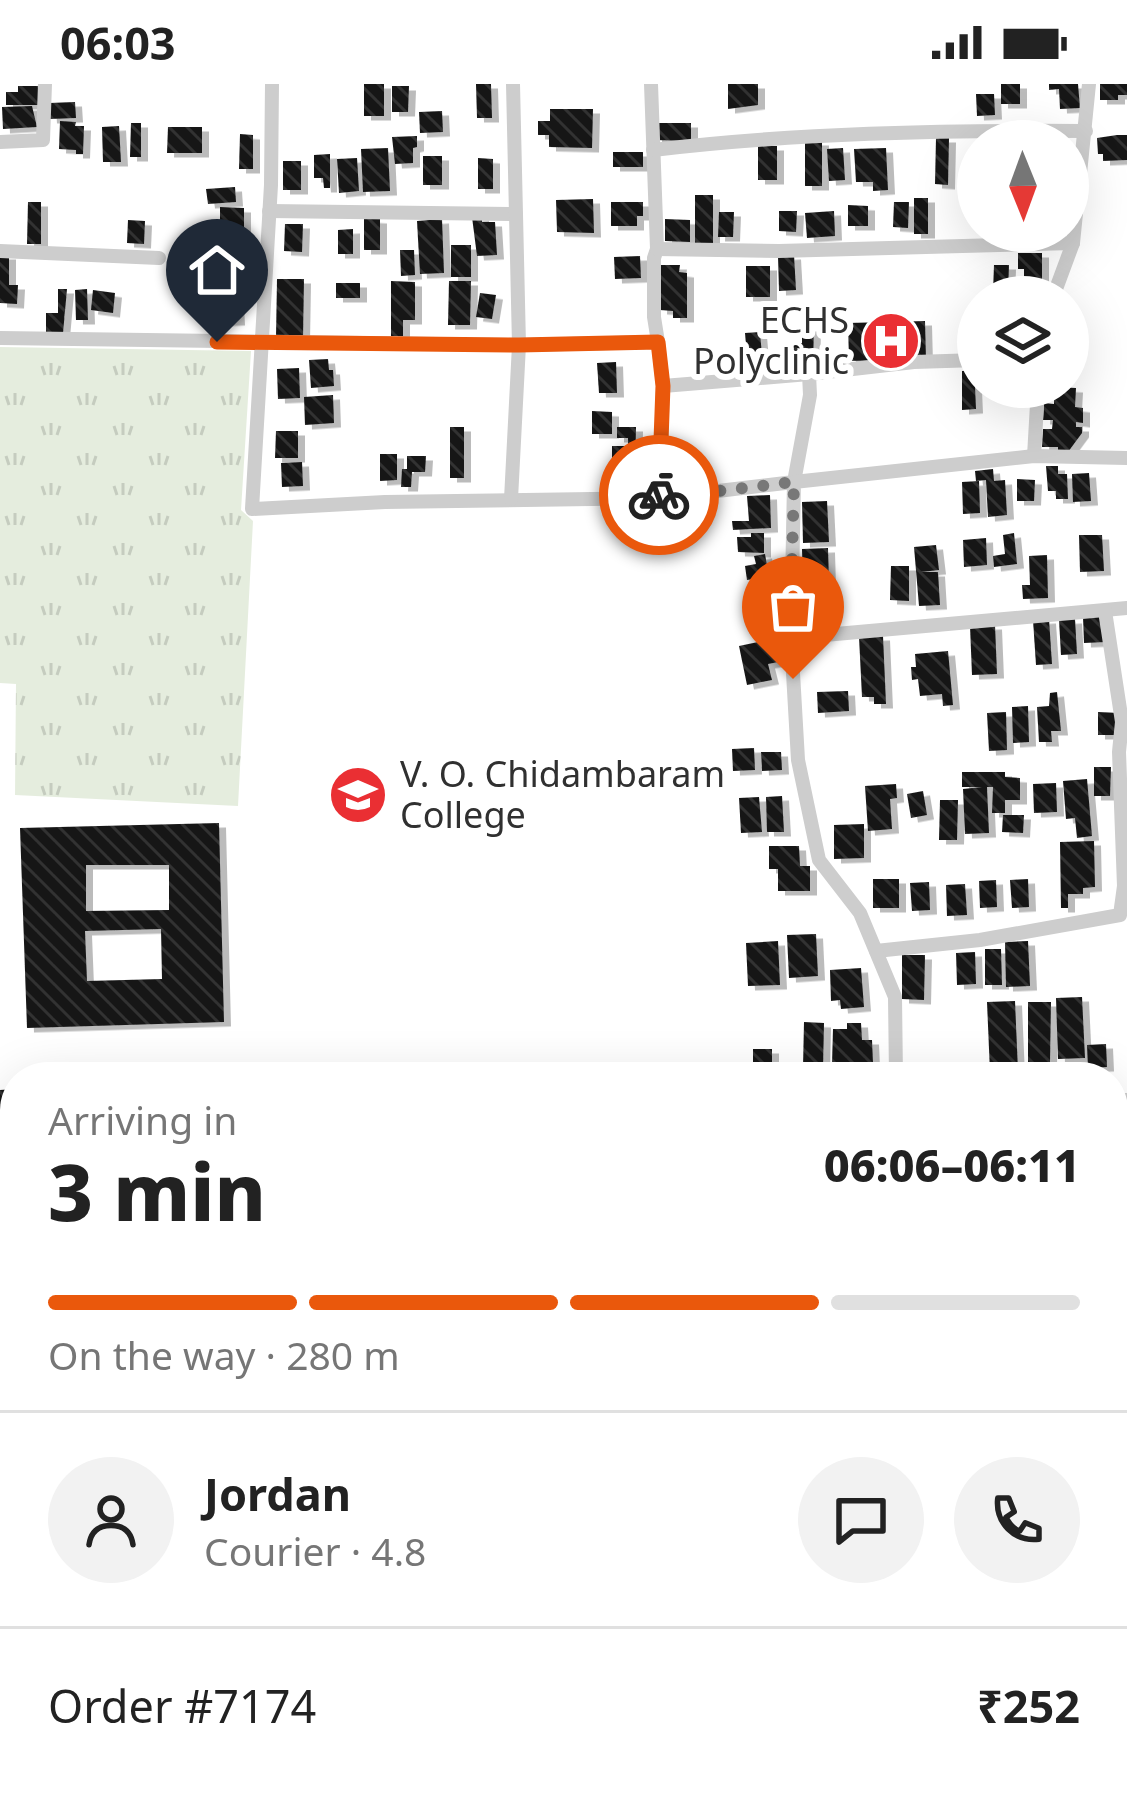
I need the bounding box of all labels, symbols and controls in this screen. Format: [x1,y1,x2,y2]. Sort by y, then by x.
text: 06:03 [60,12,176,73]
north arrow [957,120,1089,252]
map controls [957,120,1089,408]
pin [166,219,268,342]
icon: home [184,237,250,303]
button: layers [957,276,1089,408]
place label: ECHS Polyclinic [693,295,849,385]
hospital icon: ECHS Polyclinic [860,310,922,372]
courier [599,435,719,555]
icon: bike [626,462,692,528]
pin [742,556,844,679]
icon: bag [760,574,826,640]
place label: V. O. Chidambaram College [400,749,725,839]
school or university icon: V. O. Chidambaram College [327,764,389,826]
text: Arriving in [48,1093,237,1146]
text: 06:06–06:11 [824,1134,1080,1195]
text: 3 min [48,1138,266,1244]
text: On the way · 280 m [48,1328,400,1381]
button: person [48,1457,174,1583]
button: chat [798,1457,924,1583]
button: phone [954,1457,1080,1583]
text: Jordan [204,1463,351,1524]
text: Courier · 4.8 [204,1524,426,1577]
text: Order #7174 [48,1675,316,1736]
text: ₹252 [977,1675,1080,1736]

